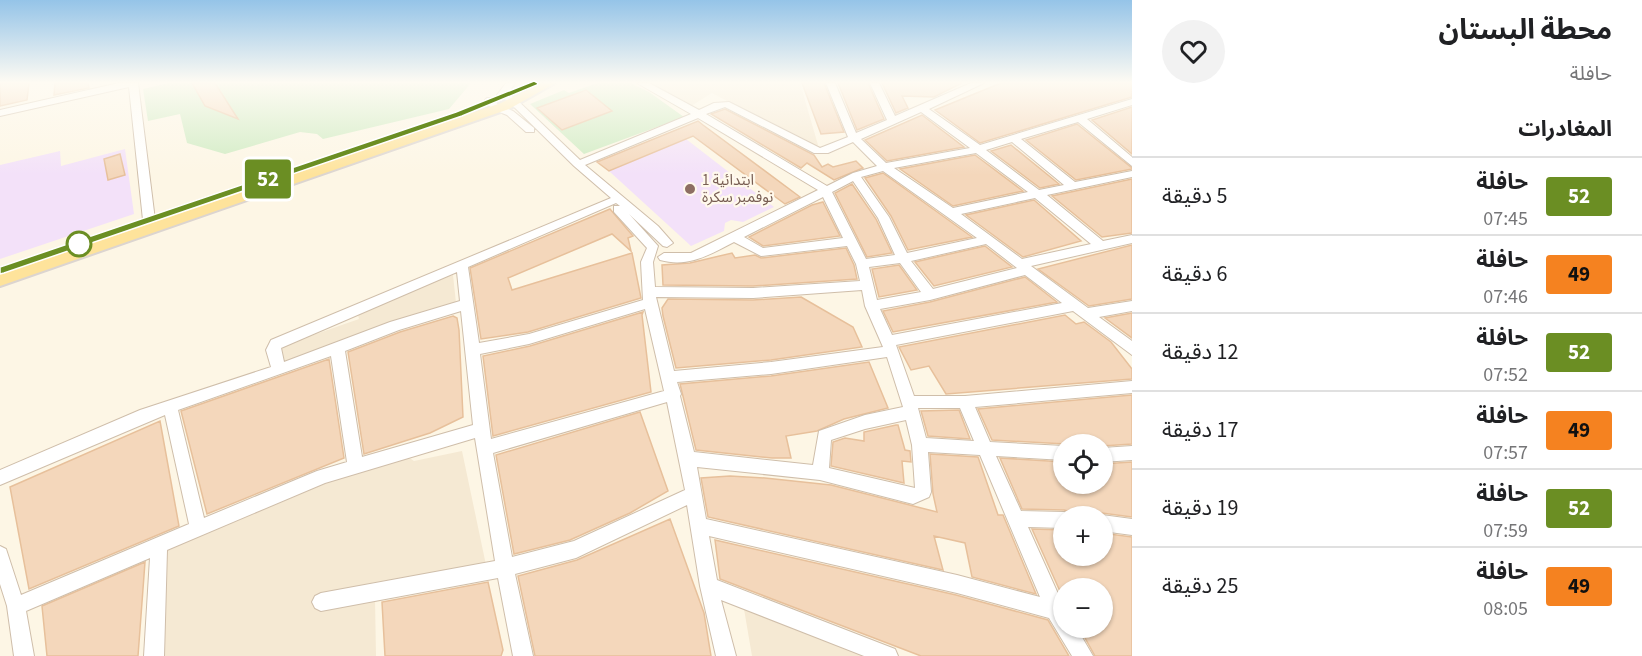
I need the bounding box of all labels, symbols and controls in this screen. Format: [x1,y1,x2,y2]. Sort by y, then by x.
text: محطة البستان [1439,10,1612,50]
button: heart [1162,20,1225,83]
text: حافلة [1570,60,1612,88]
text: المغادرات [1518,113,1612,145]
line badge: 52 [241,160,295,198]
text: 52 [257,164,279,194]
text: حافلة [1476,166,1528,198]
place label: ابتدائية 1 نوفمبر سكرة [702,170,773,208]
text: 5 دقيقة [1162,180,1227,212]
text: 52 [1568,181,1590,211]
marker: ابتدائية 1 نوفمبر سكرة [683,182,697,196]
text: 07:45 [1483,205,1528,233]
unlabelled marker [66,231,92,257]
text: حافلة [1476,244,1528,276]
text: 6 دقيقة [1162,258,1227,290]
text: 49 [1568,259,1590,289]
text: 07:46 [1483,283,1528,311]
text: حافلة [1476,322,1528,354]
text: 12 دقيقة [1162,336,1238,368]
text: 52 [1568,337,1590,367]
text: 07:52 [1483,361,1528,389]
text: حافلة [1476,400,1528,432]
text: 17 دقيقة [1162,414,1238,446]
text: 49 [1568,415,1590,445]
map controls [1053,434,1113,638]
button: locate [1053,434,1113,494]
text: 07:57 [1483,439,1528,467]
text: حافلة [1476,478,1528,510]
text: 19 دقيقة [1162,492,1238,524]
text: 52 [1568,493,1590,523]
button: + [1053,506,1113,566]
text: 07:59 [1483,517,1528,545]
text: حافلة [1476,556,1528,588]
text: 25 دقيقة [1162,570,1238,602]
text: 49 [1568,571,1590,601]
button: − [1053,578,1113,638]
text: 08:05 [1483,595,1528,623]

